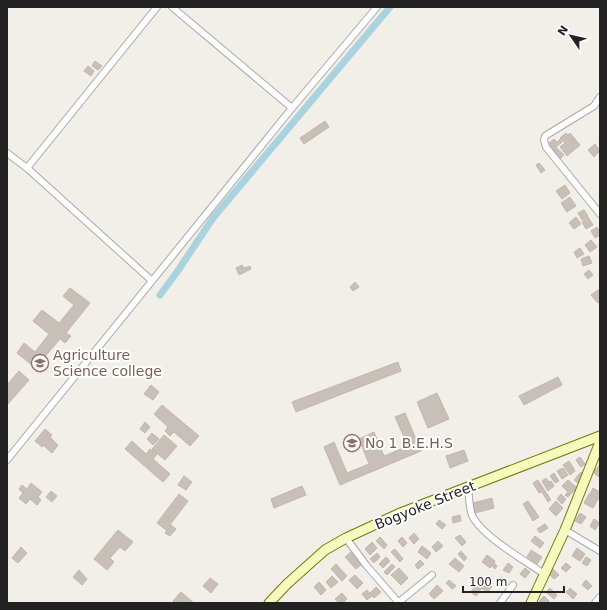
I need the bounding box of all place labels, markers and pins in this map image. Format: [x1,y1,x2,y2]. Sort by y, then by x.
place label: Agriculture Science college [53,347,162,379]
school or university icon: Agriculture Science college [30,353,50,373]
school or university icon: No 1 B.E.H.S [342,433,362,453]
place label: No 1 B.E.H.S [365,435,453,451]

